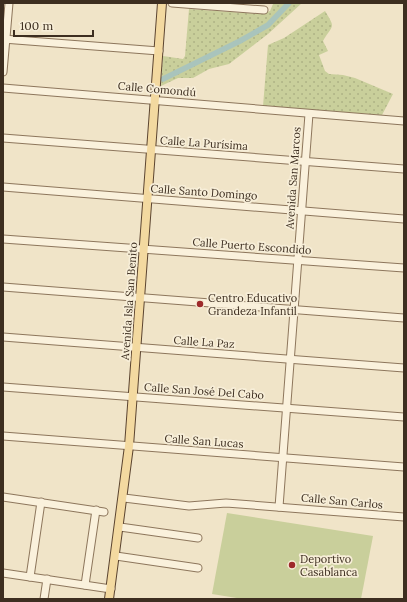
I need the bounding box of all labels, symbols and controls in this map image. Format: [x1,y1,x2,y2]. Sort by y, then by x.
scale bar [14,12,93,38]
text: 100 m [20,18,53,33]
street label: Calle Comondú [117,79,197,99]
street label: Avenida San Marcos [282,126,304,231]
street label: Calle La Purísima [160,133,249,153]
street label: Calle Santo Domingo [150,181,258,203]
street label: Calle Puerto Escondido [192,235,312,257]
street label: Avenida Isla San Benito [118,242,140,361]
place label: Centro Educativo Grandeza Infantil [208,291,297,318]
marker: Centro Educativo Grandeza Infantil [195,299,205,309]
street label: Calle La Paz [173,333,235,351]
street label: Calle San José Del Cabo [143,380,265,402]
street label: Calle San Lucas [164,431,244,451]
street label: Calle San Carlos [300,490,384,512]
place label: Deportivo Casablanca [300,552,358,579]
marker: Deportivo Casablanca [287,560,297,570]

